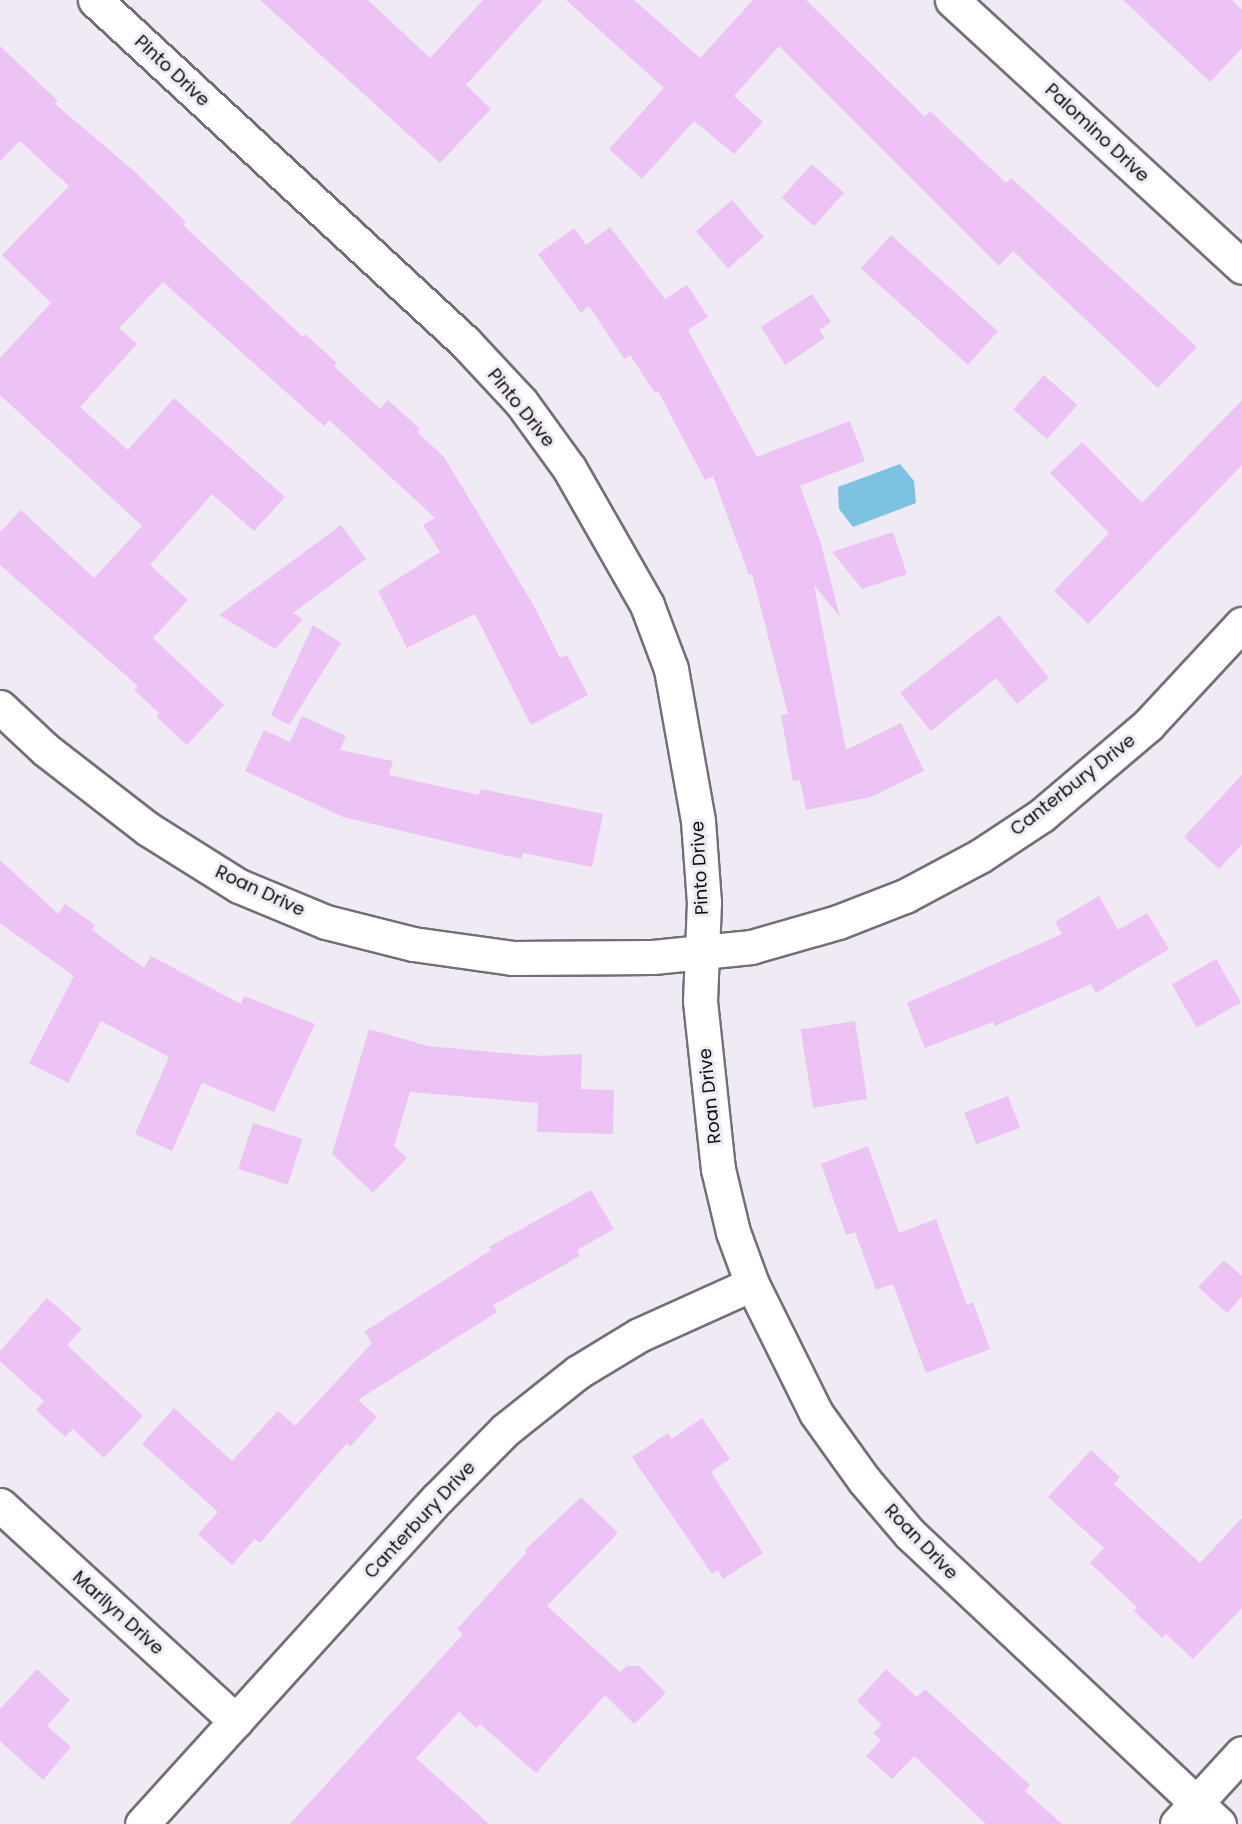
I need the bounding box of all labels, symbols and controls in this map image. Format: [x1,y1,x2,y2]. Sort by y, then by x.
street label: Pinto Drive [130,31,214,111]
street label: Palomino Drive [1040,79,1154,187]
street label: Pinto Drive [483,365,559,451]
street label: Canterbury Drive [1006,730,1140,840]
street label: Pinto Drive [687,820,713,916]
street label: Roan Drive [212,861,308,921]
street label: Roan Drive [694,1047,726,1145]
street label: Canterbury Drive [360,1457,480,1583]
street label: Roan Drive [880,1500,962,1584]
street label: Marilyn Drive [68,1567,168,1659]

